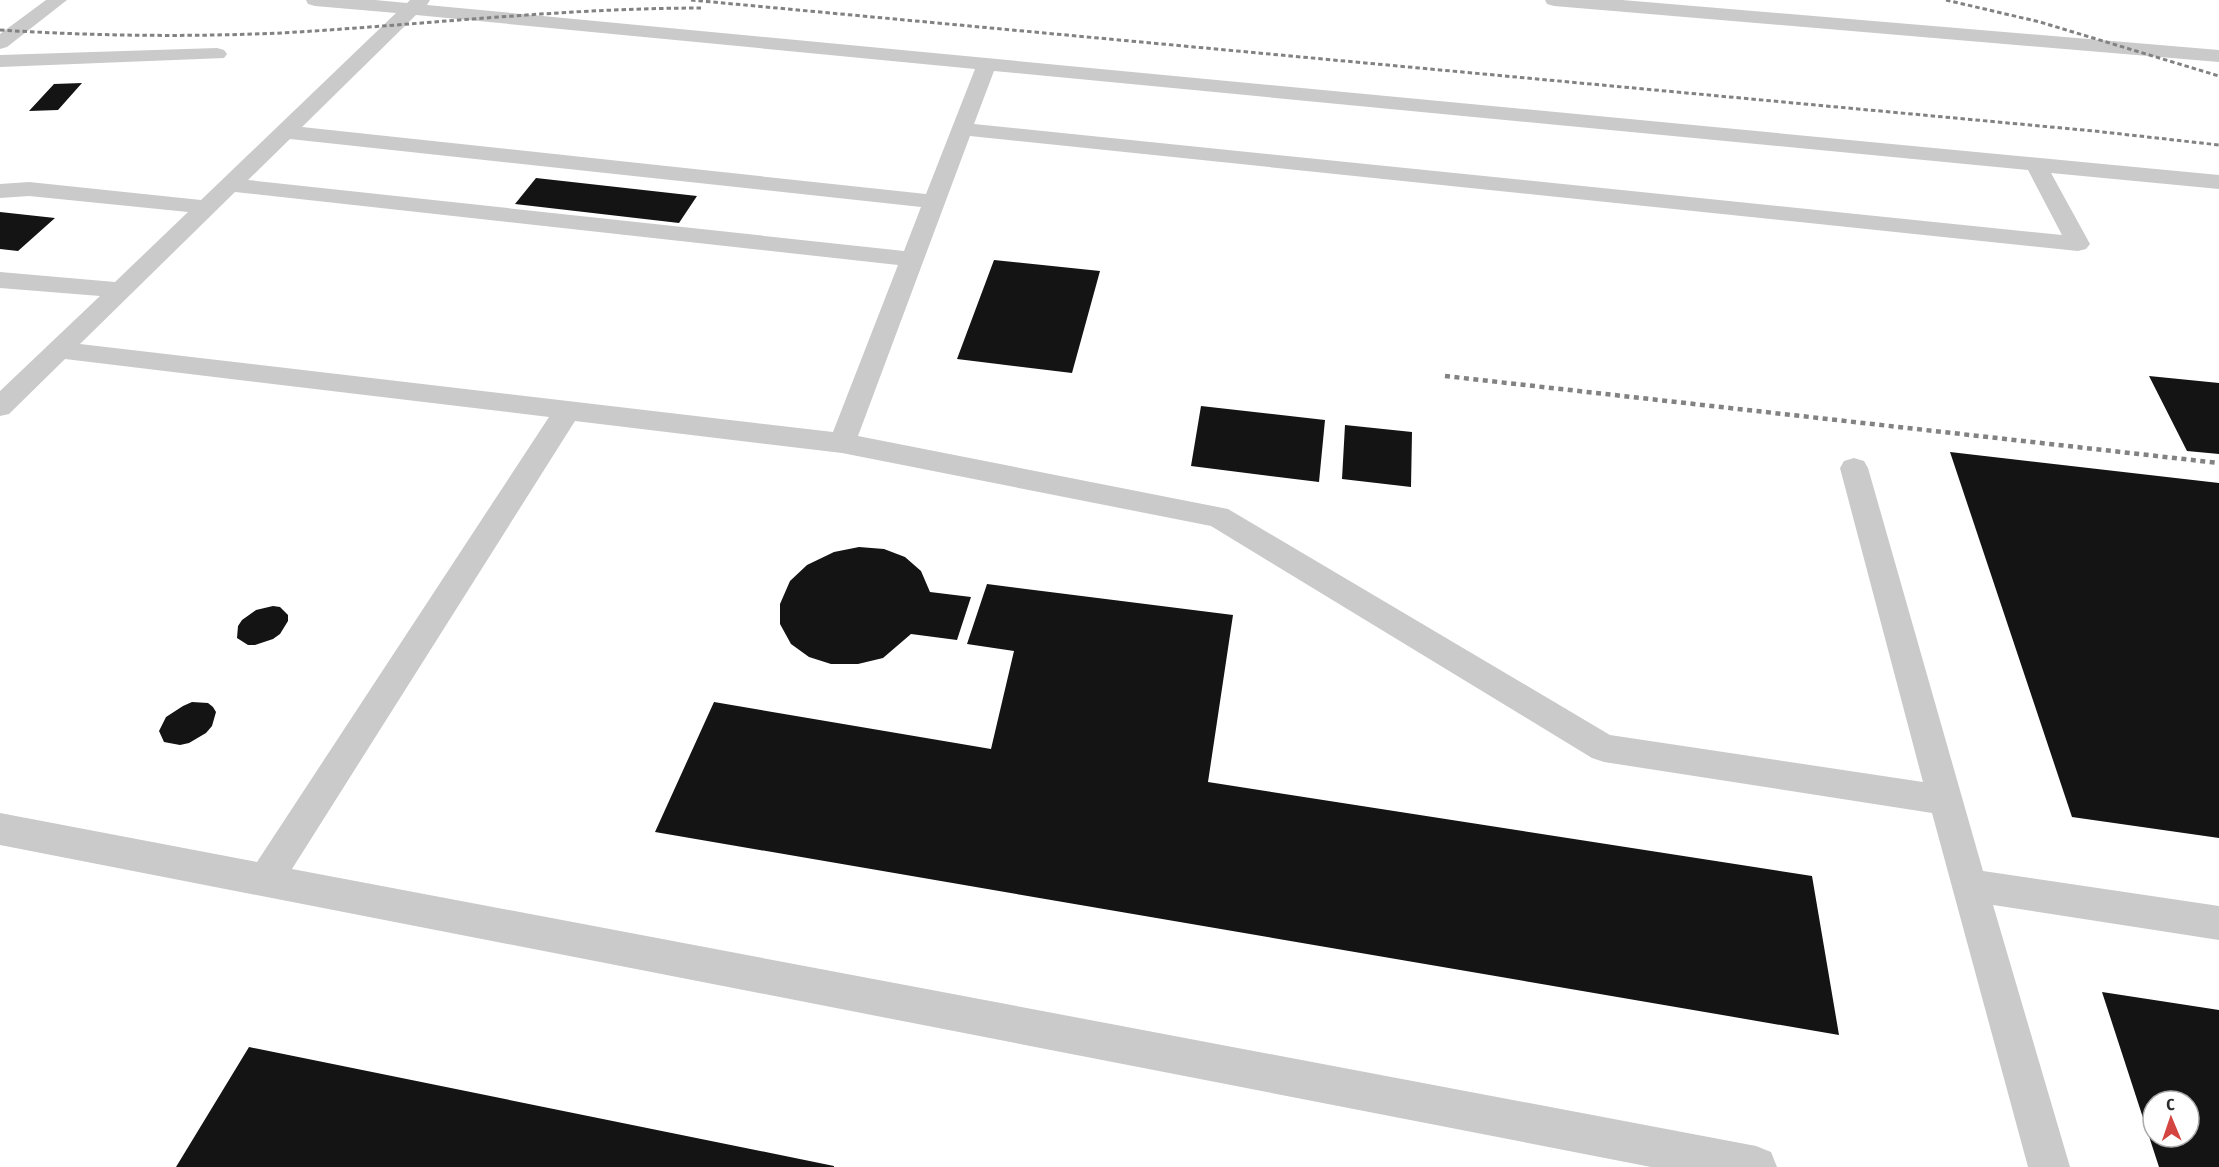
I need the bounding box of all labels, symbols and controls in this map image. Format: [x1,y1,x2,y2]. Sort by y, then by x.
north arrow [2141,1089,2201,1149]
text: С [2166,1095,2176,1114]

